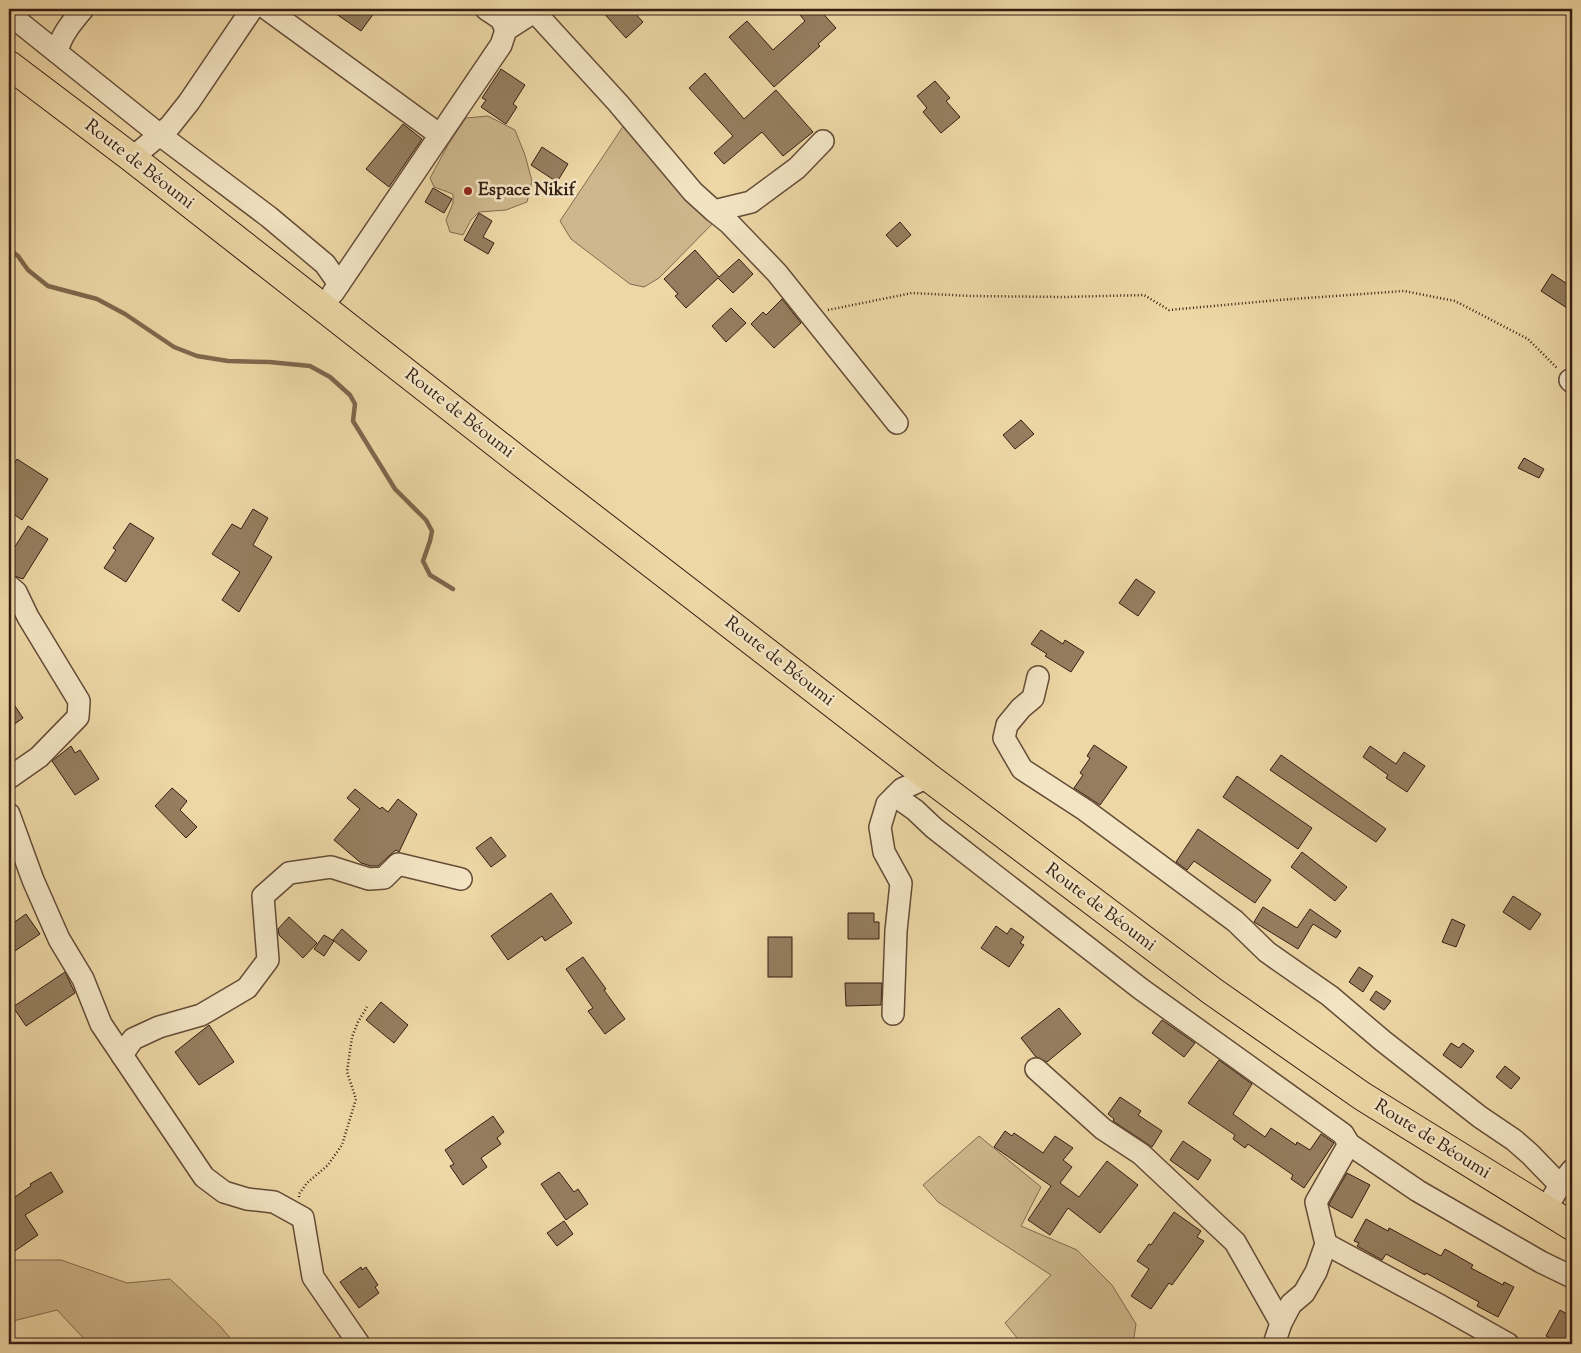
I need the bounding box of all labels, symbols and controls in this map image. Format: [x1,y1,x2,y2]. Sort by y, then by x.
street label: Route de Béoumi [79,114,199,216]
place label: Espace Nikif [478,178,577,204]
marker: Espace Nikif [462,185,474,197]
street label: Route de Béoumi [399,363,519,465]
street label: Route de Béoumi [719,611,839,713]
street label: Route de Béoumi [1039,858,1161,958]
street label: Route de Béoumi [1369,1094,1495,1186]

